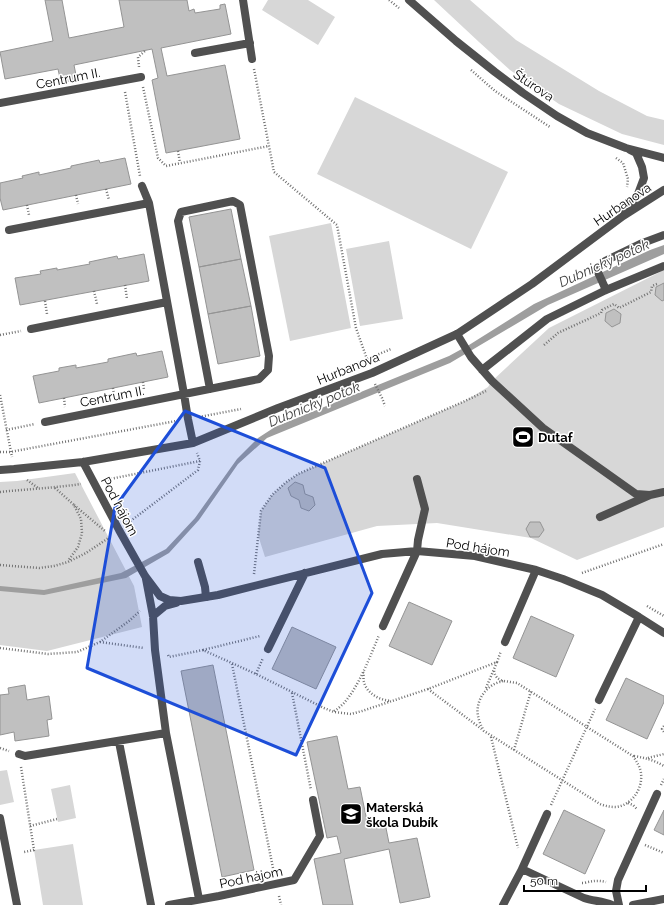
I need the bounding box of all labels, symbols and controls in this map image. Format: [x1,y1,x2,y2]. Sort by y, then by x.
street label: Centrum II. [35,65,101,92]
street label: Štúrova [511,66,557,104]
street label: Hurbanova [591,180,654,229]
water label: Dubnický potok [556,236,652,290]
street label: Hurbanova [315,349,382,388]
water label: Dubnický potok [266,378,363,430]
street label: Centrum II. [79,383,145,410]
sports icon: Dutaf [510,424,536,450]
place label: Dutaf [538,430,574,445]
street label: Pod hájom [98,474,141,538]
street label: Pod hájom [445,535,511,560]
place label: Materská škola Dubík [366,800,439,830]
school or university icon: Materská škola Dubík [338,801,364,827]
street label: Pod hájom [218,863,284,892]
scale bar [524,867,646,893]
text: 50 m [530,874,558,888]

